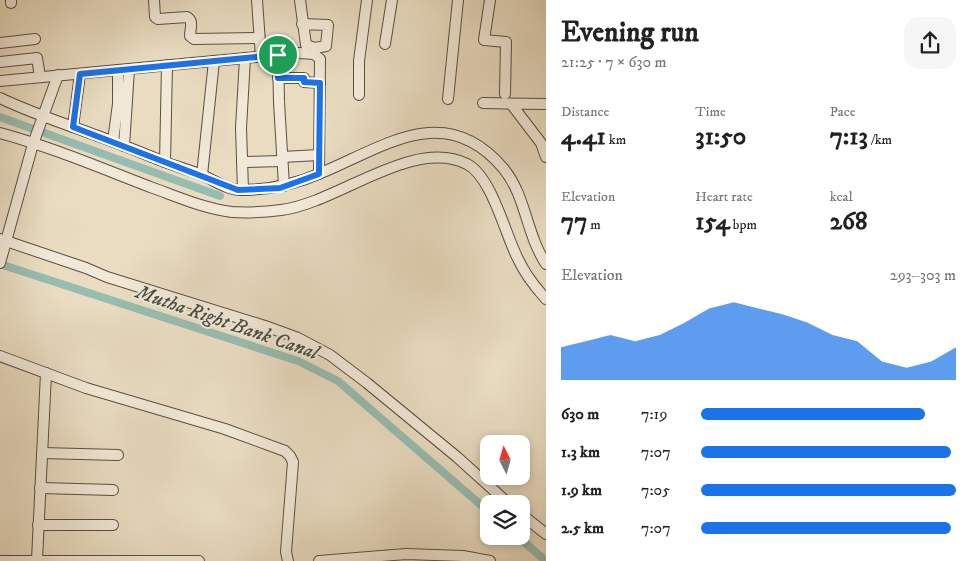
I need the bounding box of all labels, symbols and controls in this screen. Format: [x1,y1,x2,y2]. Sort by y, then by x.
text: Evening run [561,15,699,50]
button: share [904,17,956,69]
pin [257,34,299,76]
icon: arrive [264,41,292,69]
text: 21:25 · 7 × 630 m [561,52,667,72]
text: Distance [561,103,609,121]
text: Time [695,103,726,121]
text: Pace [830,103,856,121]
text: 4.41 [561,121,606,152]
text: 31:50 [695,121,746,152]
text: 7:13 [830,121,868,152]
text: km [606,131,626,149]
text: /km [868,131,892,149]
text: Elevation [561,188,615,206]
text: Heart rate [695,188,753,206]
text: kcal [830,188,853,206]
text: 77 [561,206,587,237]
text: 154 [695,206,730,237]
text: 268 [830,206,867,237]
text: m [587,216,601,234]
text: bpm [730,216,757,234]
text: Elevation [561,265,623,285]
text: 293–303 m [890,265,956,285]
water label: Mutha Right Bank Canal [130,279,323,367]
text: 630 m [561,404,599,424]
text: 7:19 [641,404,667,424]
north arrow [480,435,530,485]
map controls [480,435,530,545]
text: 1.3 km [561,442,600,462]
text: 7:07 [641,442,671,462]
text: 1.9 km [561,480,602,500]
text: 7:05 [641,480,670,500]
button: layers [480,495,530,545]
text: 2.5 km [561,518,604,538]
text: 7:07 [641,518,671,538]

